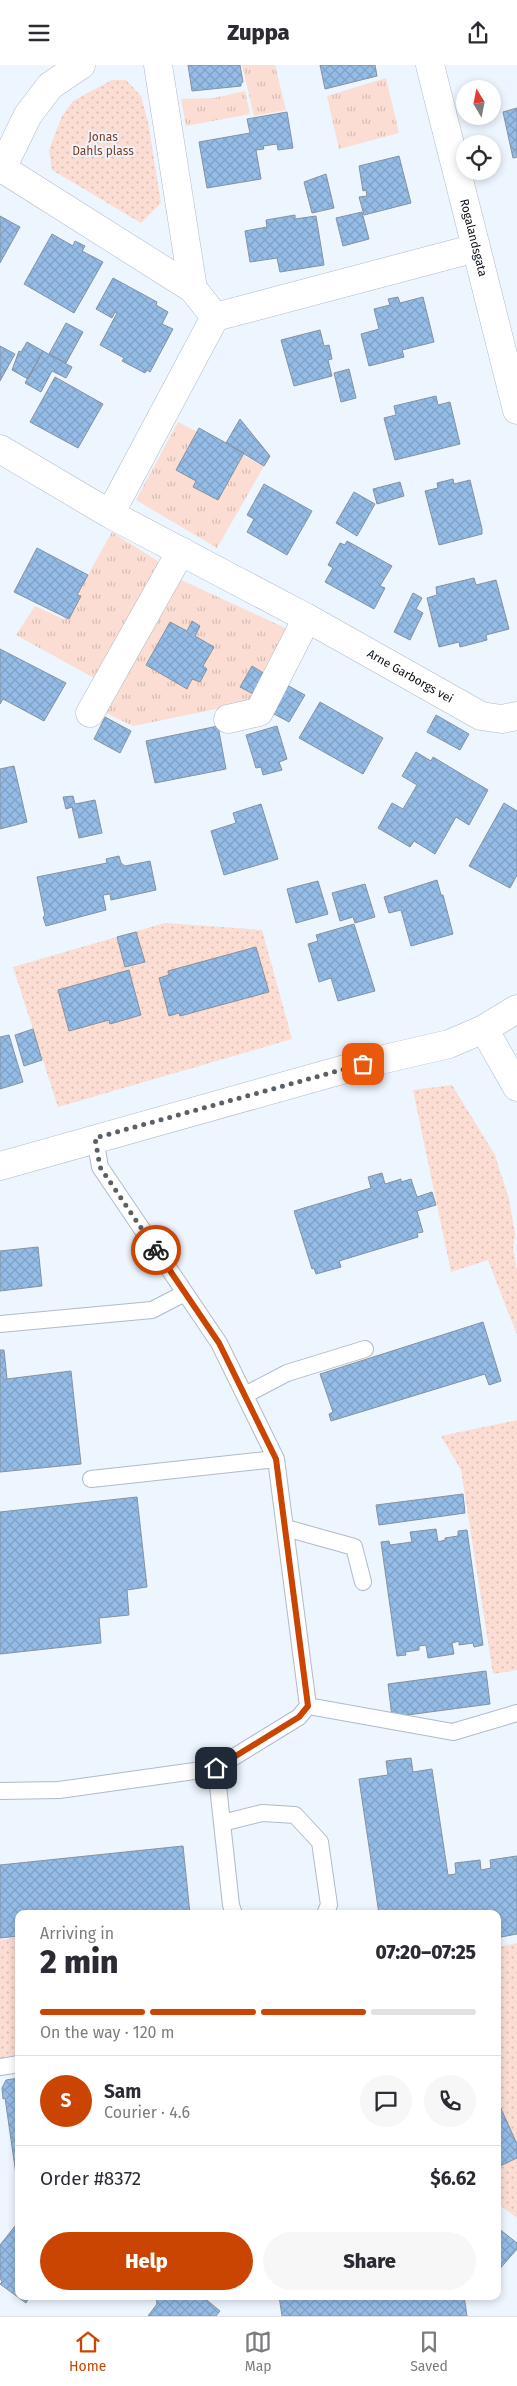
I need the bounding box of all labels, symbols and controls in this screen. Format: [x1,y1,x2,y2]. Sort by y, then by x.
icon: menu [25,19,53,47]
text: Zuppa [227,19,290,46]
icon: share [464,19,492,47]
north arrow [456,80,501,125]
map controls [456,80,501,180]
park label: Jonas Dahls plass [72,130,134,158]
button: locate [456,135,501,180]
street label: Rogalandsgata [457,197,490,278]
street label: Arne Garborgs vei [365,646,456,706]
pin [342,1043,384,1085]
icon: bag [349,1050,377,1078]
courier [131,1225,181,1275]
icon: bike [142,1236,170,1264]
pin [195,1747,237,1789]
icon: home [202,1754,230,1782]
text: Arriving in [40,1924,114,1943]
text: 07:20–07:25 [376,1941,476,1964]
text: 2 min [40,1943,118,1981]
text: On the way · 120 m [40,2023,174,2042]
button: chat [360,2075,412,2127]
button: phone [424,2075,476,2127]
text: Sam [104,2080,141,2103]
text: S [61,2089,71,2112]
text: Courier · 4.6 [104,2103,190,2122]
text: Order #8372 [40,2167,141,2190]
text: $6.62 [430,2167,476,2190]
button: Help [40,2232,253,2290]
button: Share [263,2232,476,2290]
tab: Home [69,2328,106,2375]
tab: Map [244,2328,272,2375]
tab: Saved [410,2328,448,2375]

